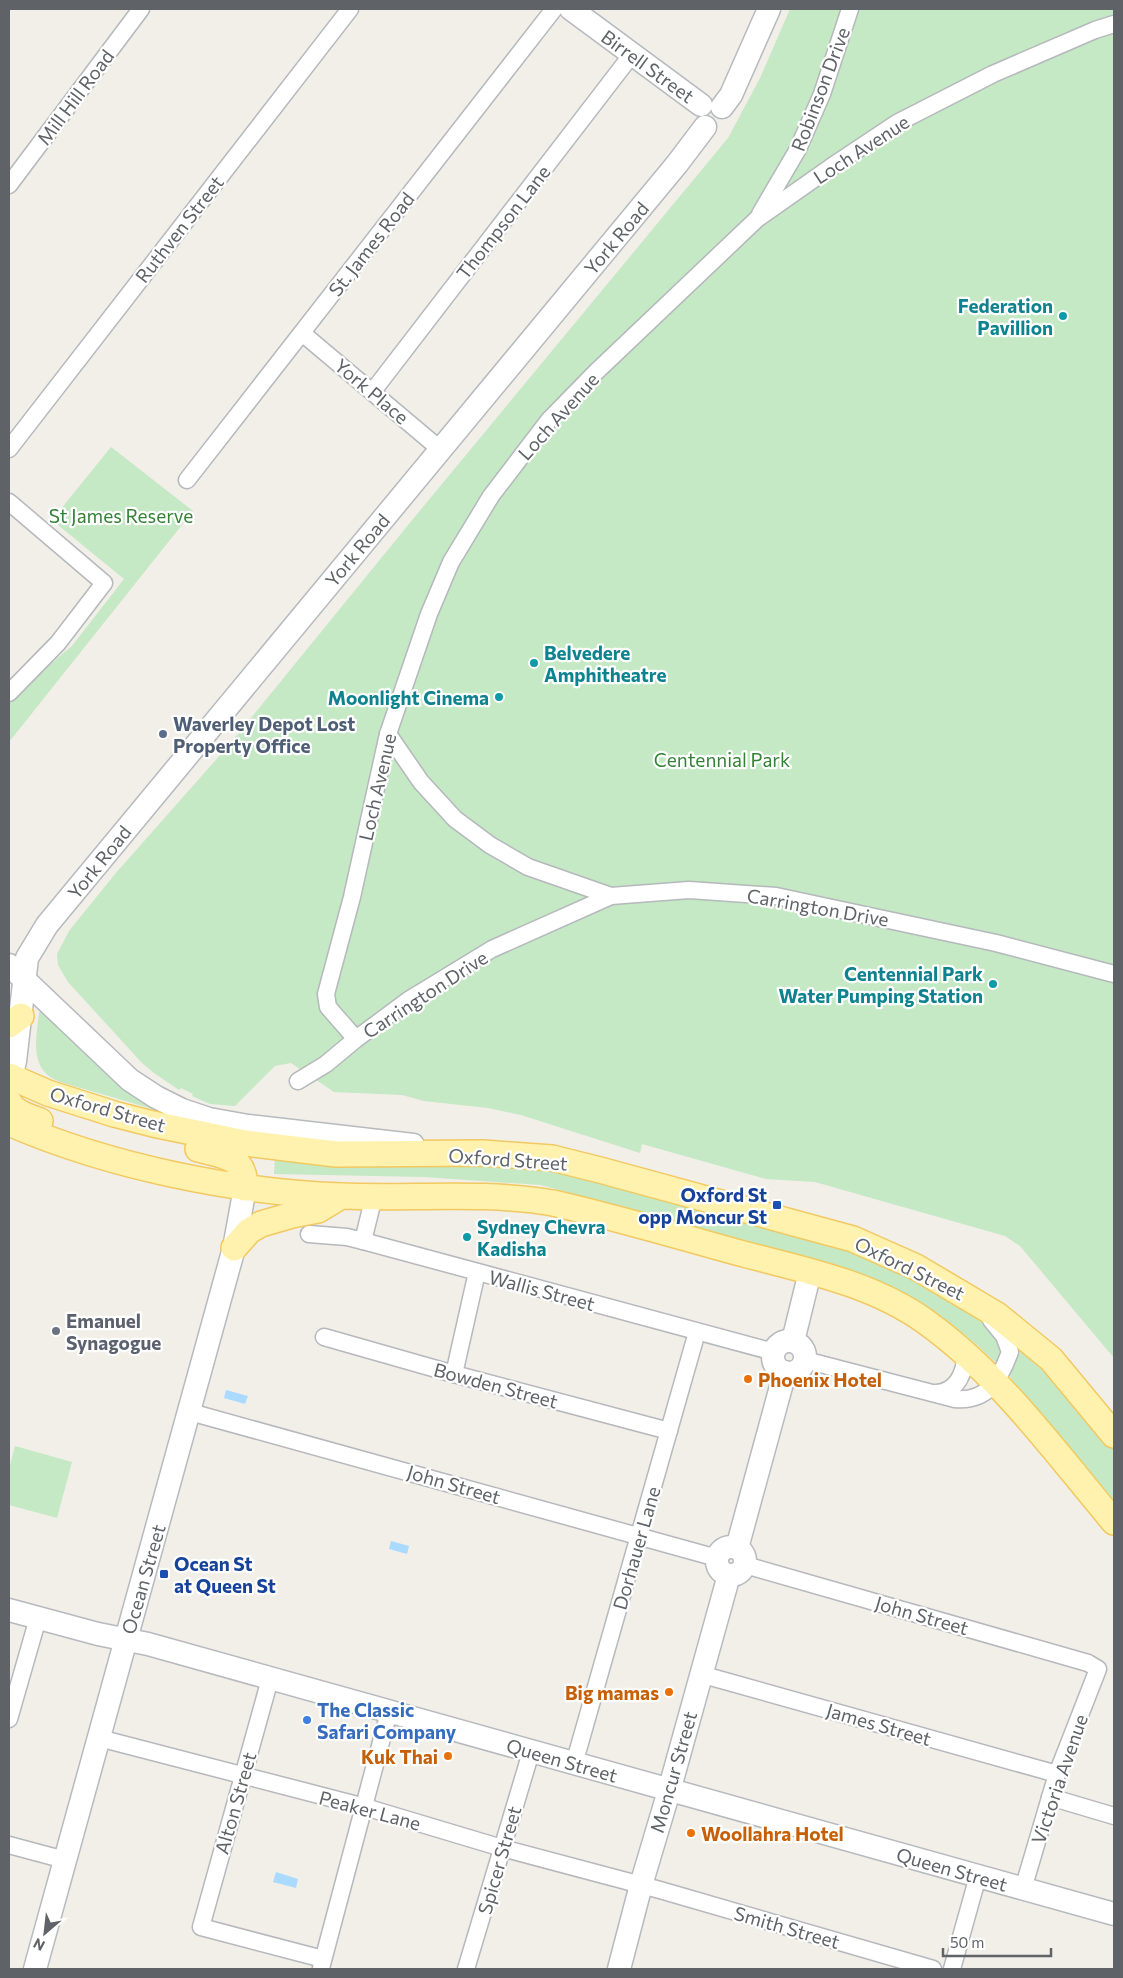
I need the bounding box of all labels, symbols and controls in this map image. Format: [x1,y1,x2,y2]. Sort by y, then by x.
street label: Robinson Drive [786,24,854,154]
street label: Birrell Street [597,25,699,107]
street label: Mill Hill Road [32,45,118,149]
street label: Loch Avenue [809,110,913,188]
street label: Thompson Lane [451,160,555,284]
street label: Ruthven Street [130,171,228,287]
street label: St. James Road [323,187,419,301]
street label: York Road [579,197,653,279]
place label: Federation Pavillion [958,294,1053,339]
marker: Federation Pavillion [1057,310,1069,322]
street label: York Place [330,353,414,429]
street label: Loch Avenue [513,368,603,464]
park label: St James Reserve [49,504,193,527]
street label: York Road [320,509,394,591]
place label: Belvedere Amphitheatre [544,641,666,686]
marker: Belvedere Amphitheatre [528,657,540,669]
place label: Moonlight Cinema [328,686,489,709]
marker: Moonlight Cinema [493,691,505,703]
place label: Waverley Depot Lost Property Office [173,712,355,757]
marker: Waverley Depot Lost Property Office [157,728,169,740]
street label: Loch Avenue [353,731,401,843]
park label: Centennial Park [654,748,790,771]
street label: York Road [62,821,136,903]
street label: Carrington Drive [745,883,891,931]
street label: Carrington Drive [359,945,491,1043]
place label: Centennial Park Water Pumping Station [778,962,983,1007]
marker: Centennial Park Water Pumping Station [987,978,999,990]
street label: Oxford Street [47,1081,169,1137]
street label: Oxford Street [448,1143,569,1175]
place label: Oxford St opp Moncur St [638,1183,767,1228]
marker: Oxford St opp Moncur St [771,1199,783,1211]
place label: Sydney Chevra Kadisha [477,1215,606,1260]
marker: Sydney Chevra Kadisha [461,1231,473,1243]
street label: Oxford Street [851,1231,969,1305]
street label: Wallis Street [486,1265,598,1315]
place label: Emanuel Synagogue [66,1309,161,1354]
marker: Emanuel Synagogue [50,1325,62,1337]
street label: Bowden Street [431,1357,561,1413]
place label: Phoenix Hotel [758,1368,882,1391]
marker: Phoenix Hotel [742,1373,754,1385]
street label: John Street [405,1460,504,1508]
street label: Dorhauer Lane [607,1484,665,1612]
street label: Ocean Street [116,1521,170,1637]
place label: Ocean St at Queen St [174,1552,276,1597]
marker: Ocean St at Queen St [158,1568,170,1580]
street label: John Street [873,1591,972,1639]
place label: Big mamas [565,1681,659,1704]
marker: Big mamas [663,1686,675,1698]
place label: The Classic Safari Company [317,1698,457,1743]
street label: James Street [824,1698,934,1750]
street label: Moncur Street [645,1708,701,1835]
street label: Victoria Avenue [1026,1711,1092,1847]
marker: The Classic Safari Company [301,1714,313,1726]
street label: Queen Street [504,1733,620,1787]
place label: Kuk Thai [361,1745,438,1768]
street label: Alton Street [209,1749,261,1857]
marker: Kuk Thai [442,1750,454,1762]
street label: Peaker Lane [317,1785,423,1835]
street label: Spicer Street [473,1803,525,1917]
place label: Woollahra Hotel [701,1822,844,1845]
marker: Woollahra Hotel [685,1827,697,1839]
street label: Queen Street [894,1842,1010,1896]
street label: Smith Street [732,1901,843,1953]
north arrow [20,1908,70,1958]
scale bar [943,1926,1050,1958]
text: 50 m [950,1933,984,1951]
text: N [30,1935,47,1955]

